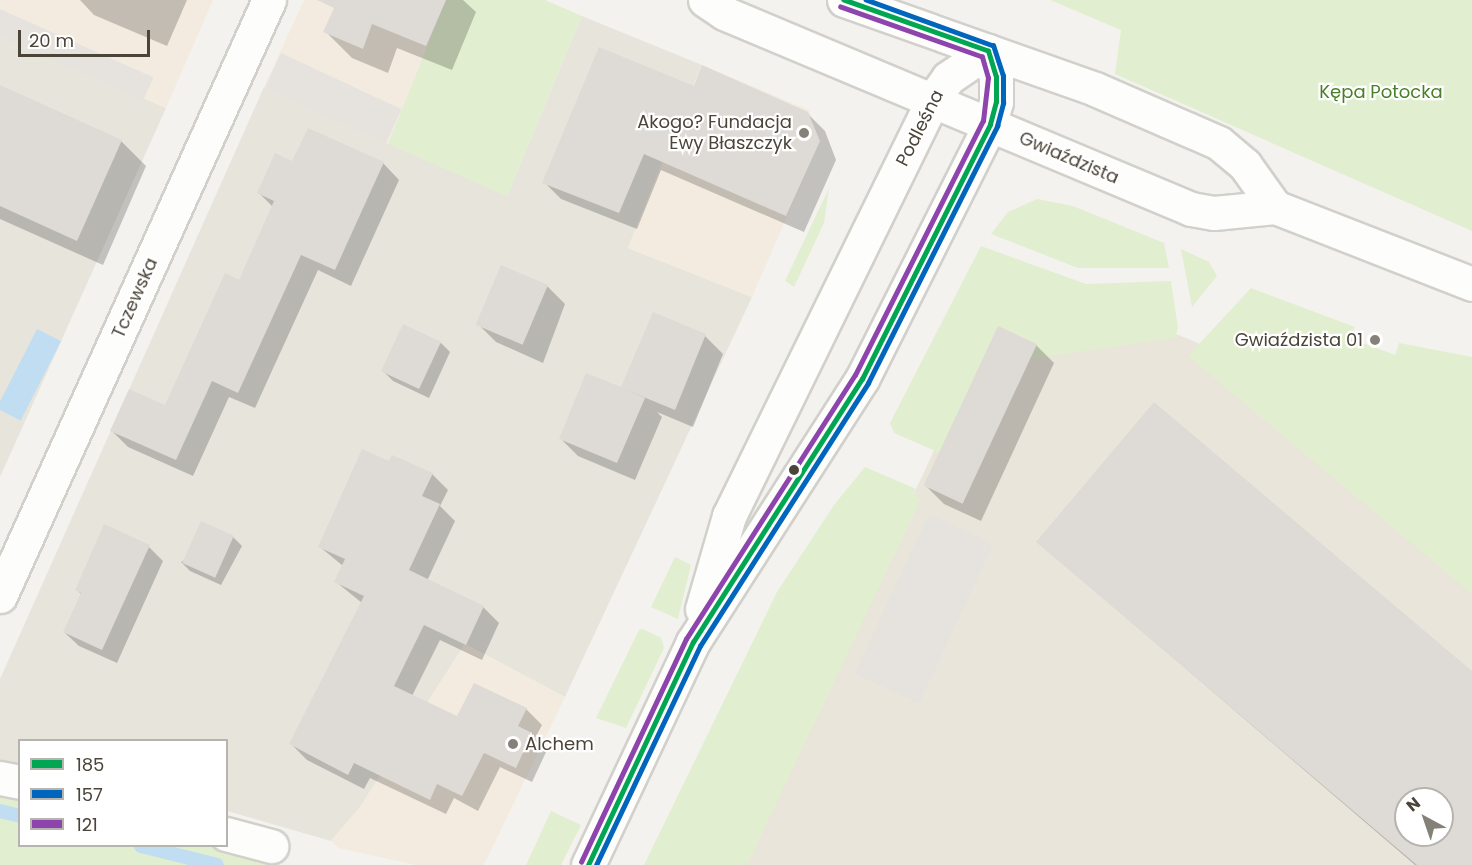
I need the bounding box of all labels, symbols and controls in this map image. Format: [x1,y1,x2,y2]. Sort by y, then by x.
scale bar [21,18,153,56]
text: 20 m [29,28,74,53]
park label: Kępa Potocka [1319,81,1443,103]
street label: Podleśna [892,86,948,170]
place label: Akogo? Fundacja Ewy Błaszczyk [637,112,792,154]
marker: Akogo? Fundacja Ewy Błaszczyk [797,126,811,140]
street label: Gwiaździsta [1016,127,1122,189]
street label: Tczewska [108,255,162,341]
place label: Gwiaździsta 01 [1235,329,1363,351]
marker: Gwiaździsta 01 [1368,333,1382,347]
unlabelled marker [788,464,800,476]
place label: Alchem [525,733,594,755]
marker: Alchem [506,737,520,751]
legend [18,739,228,847]
text: 185 [76,752,104,777]
text: 157 [76,782,103,807]
north arrow [1394,787,1454,847]
text: N [1401,792,1425,817]
text: 121 [76,812,98,837]

